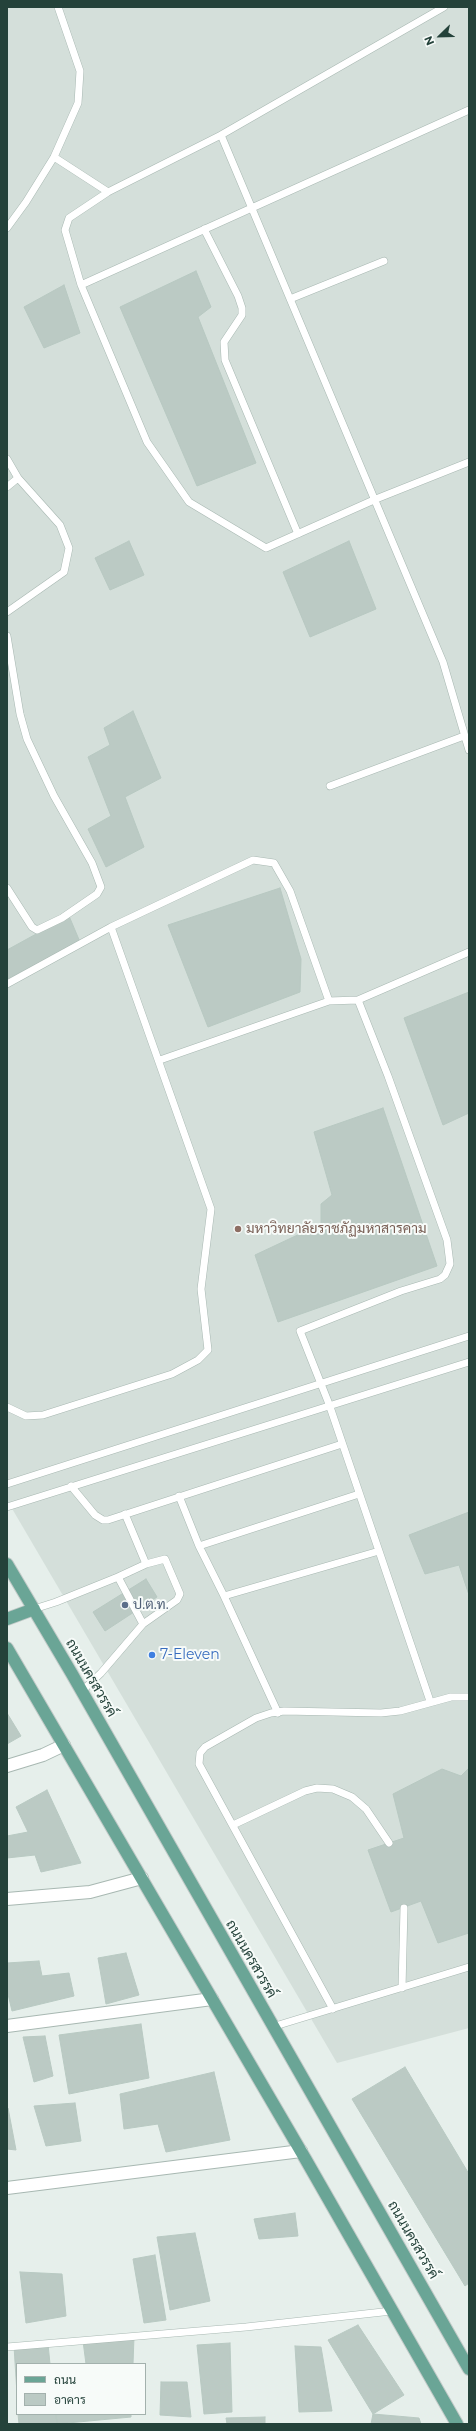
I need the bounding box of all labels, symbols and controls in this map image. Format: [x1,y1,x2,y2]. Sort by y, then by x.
north arrow [420,16,460,56]
text: N [421,34,437,48]
place label: มหาวิทยาลัยราชภัฏมหาสารคาม [246,1221,427,1237]
marker: มหาวิทยาลัยราชภัฏมหาสารคาม [233,1224,243,1234]
place label: ป.ต.ท. [133,1597,169,1613]
marker: ป.ต.ท. [120,1600,130,1610]
street label: ถนนนครสวรรค์ [62,1636,120,1720]
place label: 7-Eleven [160,1647,220,1663]
marker: 7-Eleven [147,1650,157,1660]
street label: ถนนนครสวรรค์ [222,1917,280,2001]
street label: ถนนนครสวรรค์ [384,2198,442,2282]
legend [16,2363,146,2415]
text: ถนน [54,2372,76,2387]
text: อาคาร [54,2392,86,2407]

